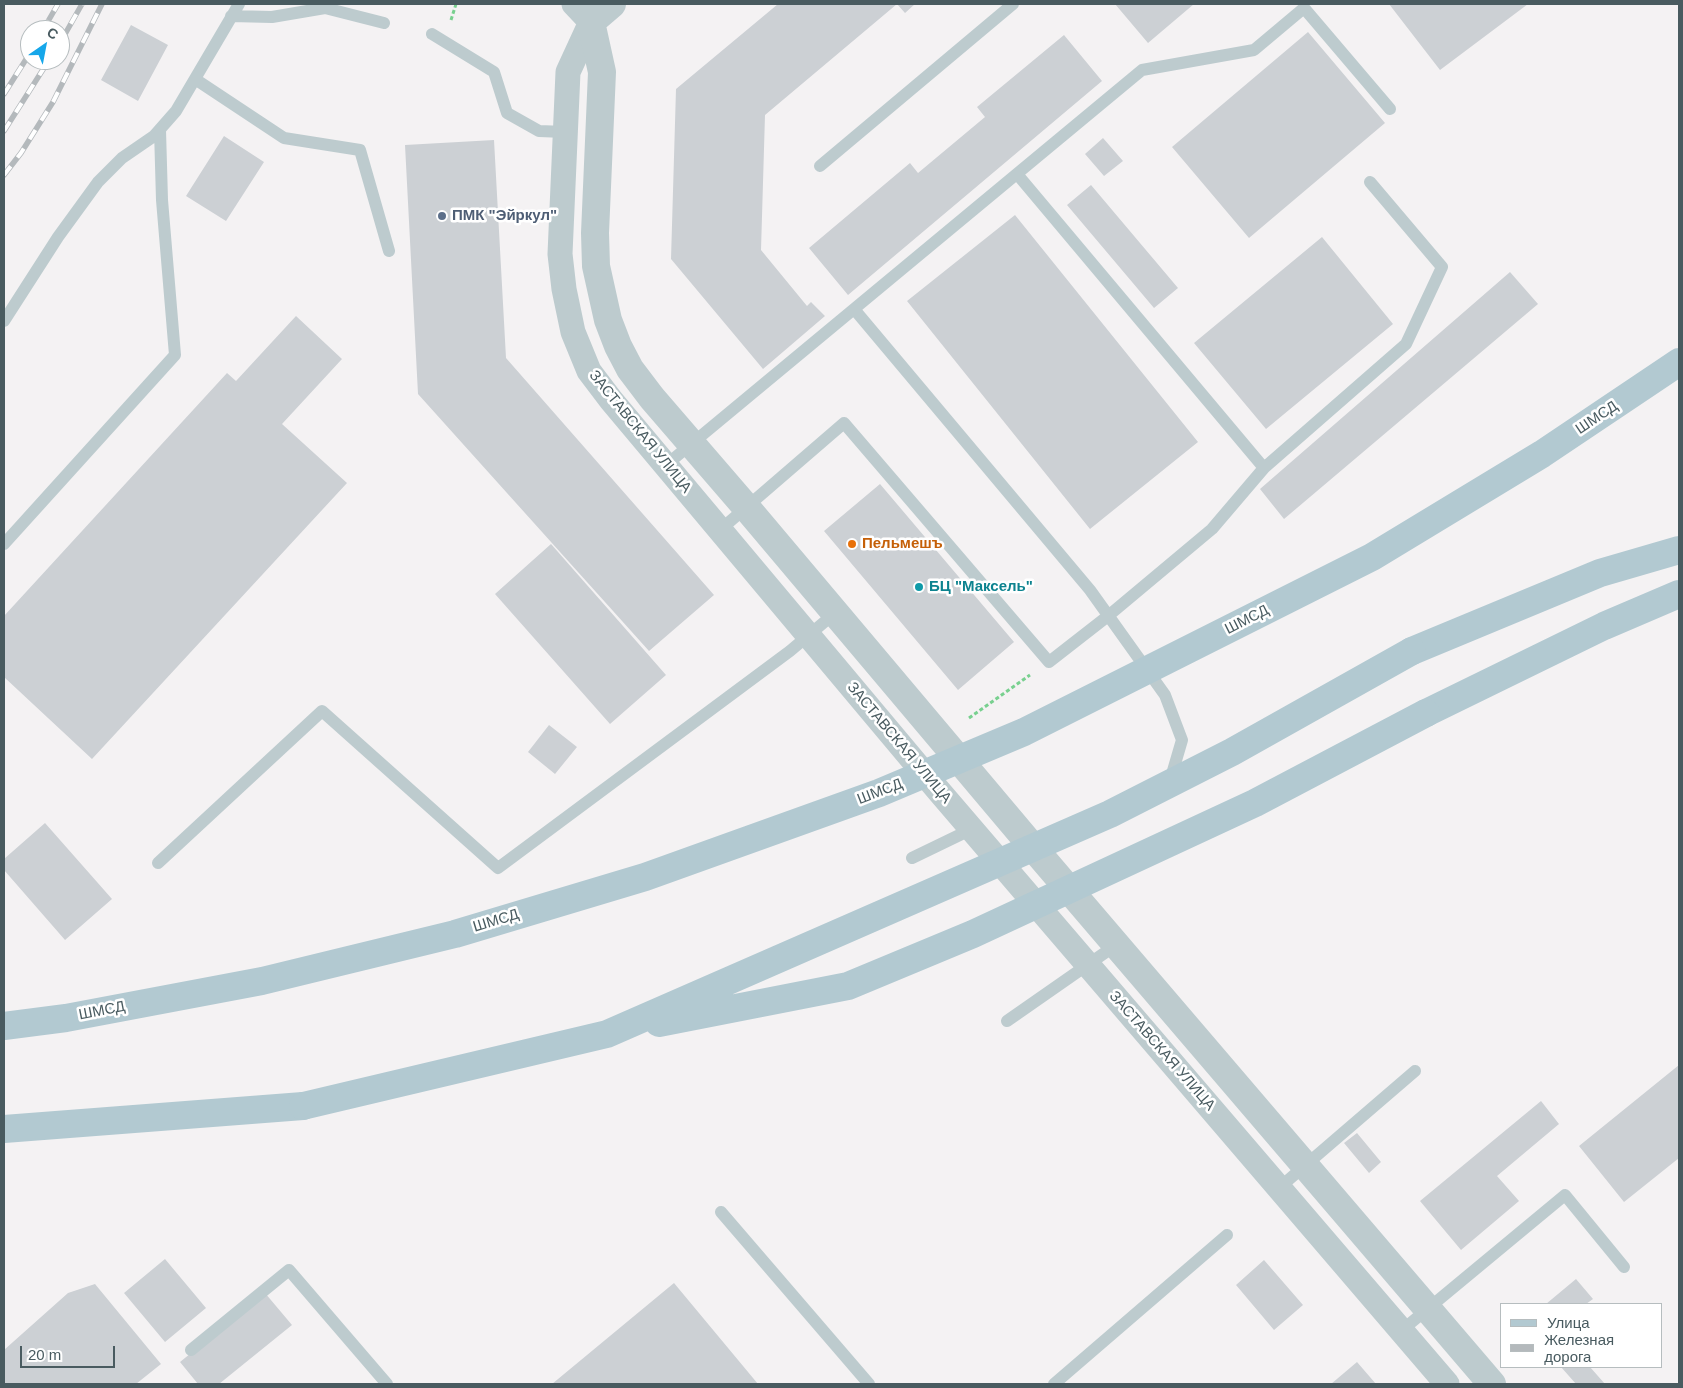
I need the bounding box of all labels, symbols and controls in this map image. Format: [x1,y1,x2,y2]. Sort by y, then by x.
north arrow [20,20,70,70]
text: С [44,24,61,43]
place label: ПМК "Эйркул" [452,207,557,225]
marker: ПМК "Эйркул" [436,210,448,222]
street label: ЗАСТАВСКАЯ УЛИЦА [585,367,695,497]
street label: ШМСД [1573,397,1621,439]
place label: Пельмешъ [862,535,943,553]
marker: Пельмешъ [846,538,858,550]
place label: БЦ "Максель" [929,578,1033,596]
marker: БЦ "Максель" [913,581,925,593]
street label: ШМСД [1222,601,1272,639]
street label: ЗАСТАВСКАЯ УЛИЦА [843,679,955,807]
street label: ШМСД [855,775,905,809]
street label: ШМСД [471,906,521,936]
street label: ЗАСТАВСКАЯ УЛИЦА [1105,988,1219,1114]
street label: ШМСД [77,998,127,1024]
legend [1500,1303,1663,1368]
text: Улица [1547,1314,1590,1331]
text: Железная дорога [1544,1331,1614,1365]
scale bar [22,1336,118,1368]
text: 20 m [28,1346,61,1363]

